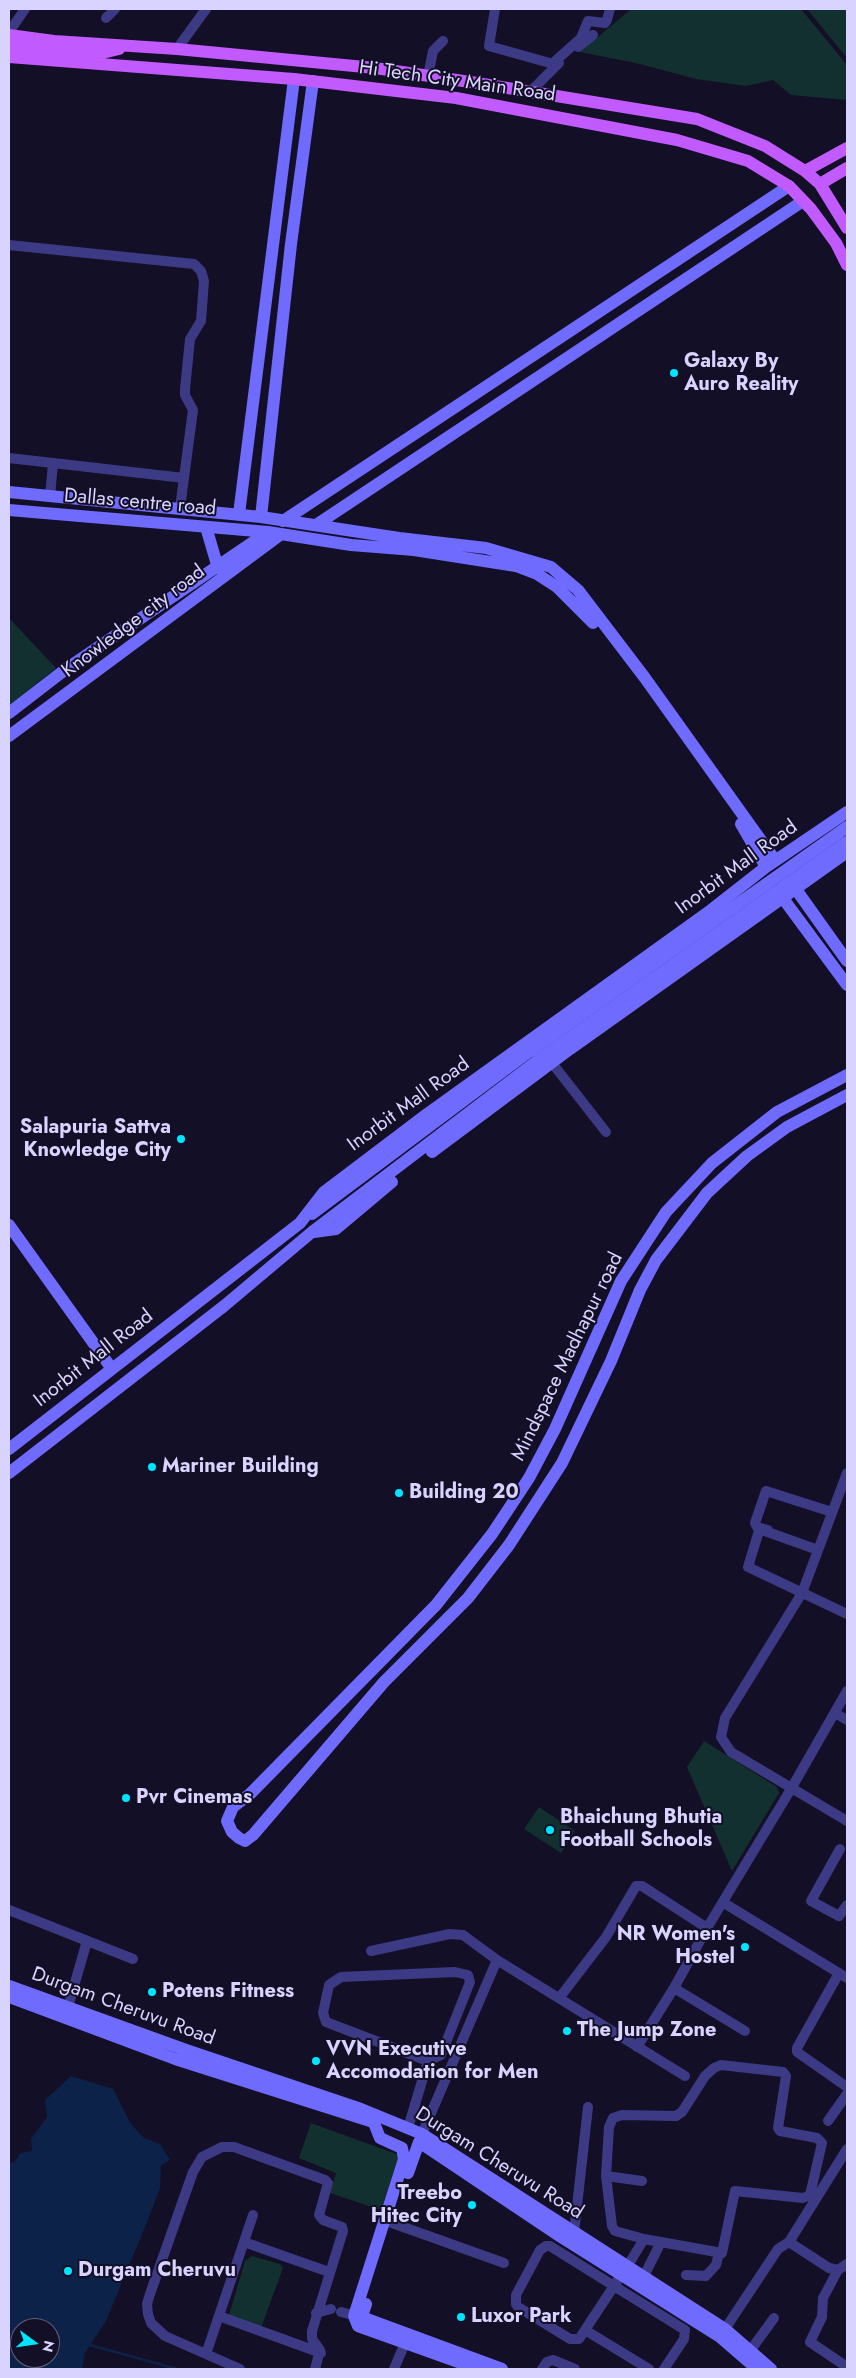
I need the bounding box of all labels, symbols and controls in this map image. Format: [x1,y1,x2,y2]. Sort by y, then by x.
street label: Hi Tech City Main Road [357,56,557,108]
place label: Galaxy By Auro Reality [684,350,798,397]
marker: Galaxy By Auro Reality [668,367,680,379]
street label: Dallas centre road [63,484,217,522]
street label: Knowledge city road [58,560,210,684]
street label: Inorbit Mall Road [671,816,803,920]
street label: Inorbit Mall Road [343,1053,475,1157]
place label: Salapuria Sattva Knowledge City [20,1116,171,1163]
marker: Salapuria Sattva Knowledge City [175,1133,187,1145]
street label: Mindspace Madhapur road [507,1249,629,1465]
street label: Inorbit Mall Road [30,1305,158,1413]
place label: Mariner Building [162,1455,319,1479]
marker: Mariner Building [146,1461,158,1473]
place label: Building 20 [409,1481,519,1505]
marker: Building 20 [393,1487,405,1499]
place label: Pvr Cinemas [136,1786,252,1810]
marker: Pvr Cinemas [120,1792,132,1804]
place label: Bhaichung Bhutia Football Schools [560,1806,722,1853]
marker: Bhaichung Bhutia Football Schools [544,1824,556,1836]
place label: NR Women's Hostel [617,1923,735,1970]
marker: NR Women's Hostel [739,1941,751,1953]
street label: Durgam Cheruvu Road [28,1963,218,2051]
place label: Potens Fitness [162,1980,294,2004]
marker: Potens Fitness [146,1986,158,1998]
place label: The Jump Zone [577,2019,716,2043]
marker: The Jump Zone [561,2025,573,2037]
place label: VVN Executive Accomodation for Men [326,2038,538,2085]
marker: VVN Executive Accomodation for Men [310,2055,322,2067]
street label: Durgam Cheruvu Road [411,2103,587,2225]
place label: Treebo Hitec City [371,2182,462,2229]
marker: Treebo Hitec City [466,2199,478,2211]
place label: Durgam Cheruvu [78,2259,236,2283]
marker: Durgam Cheruvu [62,2265,74,2277]
place label: Luxor Park [471,2305,571,2329]
marker: Luxor Park [455,2311,467,2323]
north arrow [10,2318,60,2368]
text: N [38,2339,60,2354]

